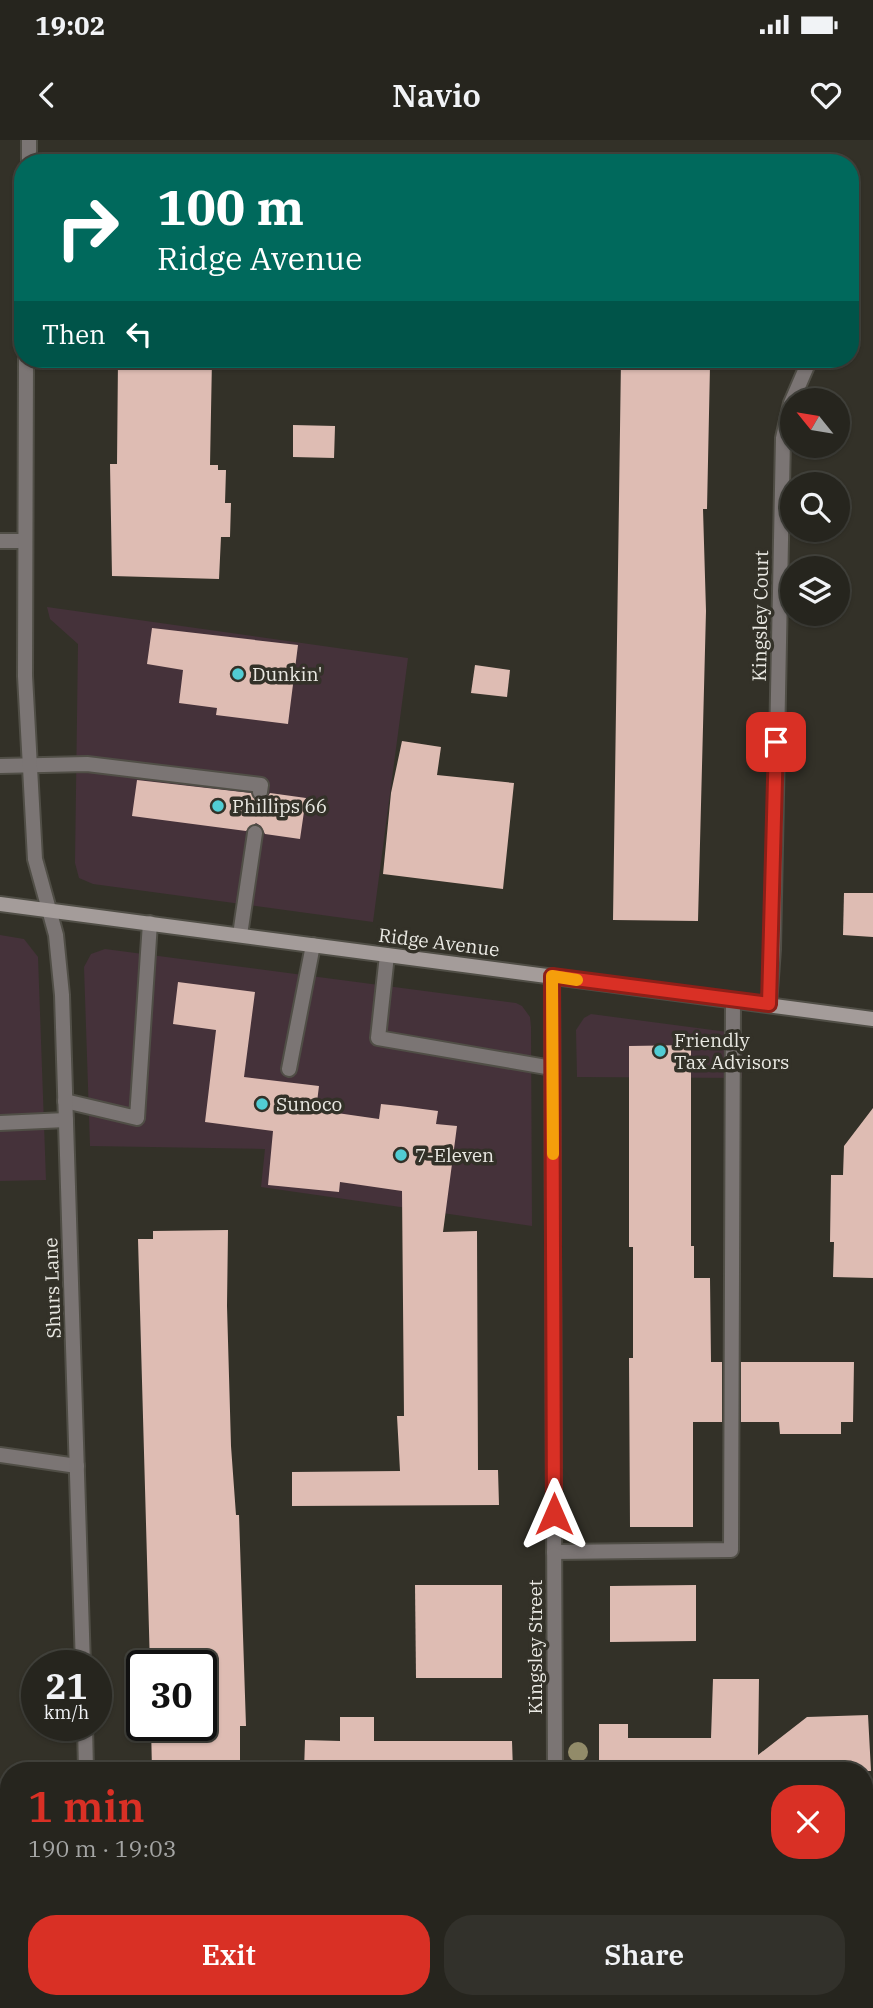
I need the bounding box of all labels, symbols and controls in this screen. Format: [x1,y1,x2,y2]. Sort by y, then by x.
text: 19:02 [35,8,105,42]
text: Navio [392,74,481,116]
icon: back [28,76,66,114]
icon: heart [807,76,845,114]
text: 100 m [157,175,304,238]
icon: right [42,182,133,273]
text: Ridge Avenue [157,237,362,279]
icon: left [120,315,158,353]
text: Then [42,317,106,351]
north arrow [780,388,850,458]
map controls [780,388,850,626]
button: search [780,472,850,542]
street label: Kingsley Court [747,550,773,682]
button: layers [780,556,850,626]
place label: Dunkin' [252,662,322,686]
marker: Dunkin' [230,666,246,682]
pin [746,712,806,772]
icon: arrive [757,723,795,761]
place label: Phillips 66 [232,794,327,818]
marker: Phillips 66 [210,798,226,814]
street label: Ridge Avenue [377,923,501,961]
place label: Friendly Tax Advisors [674,1028,789,1074]
marker: Friendly Tax Advisors [652,1043,668,1059]
place label: Sunoco [276,1092,342,1116]
marker: Sunoco [254,1096,270,1112]
place label: 7-Eleven [415,1143,494,1167]
marker: 7-Eleven [393,1147,409,1163]
street label: Shurs Lane [38,1237,66,1339]
position arrow [517,1477,591,1551]
street label: Kingsley Street [523,1579,547,1714]
speed limit sign: 30 [126,1650,217,1741]
text: 21 [45,1663,88,1709]
text: km/h [44,1701,89,1724]
text: 1 min [28,1779,145,1834]
button: close [771,1785,845,1859]
text: 190 m · 19:03 [28,1833,177,1863]
button: Exit [28,1915,430,1995]
button: Share [444,1915,845,1995]

